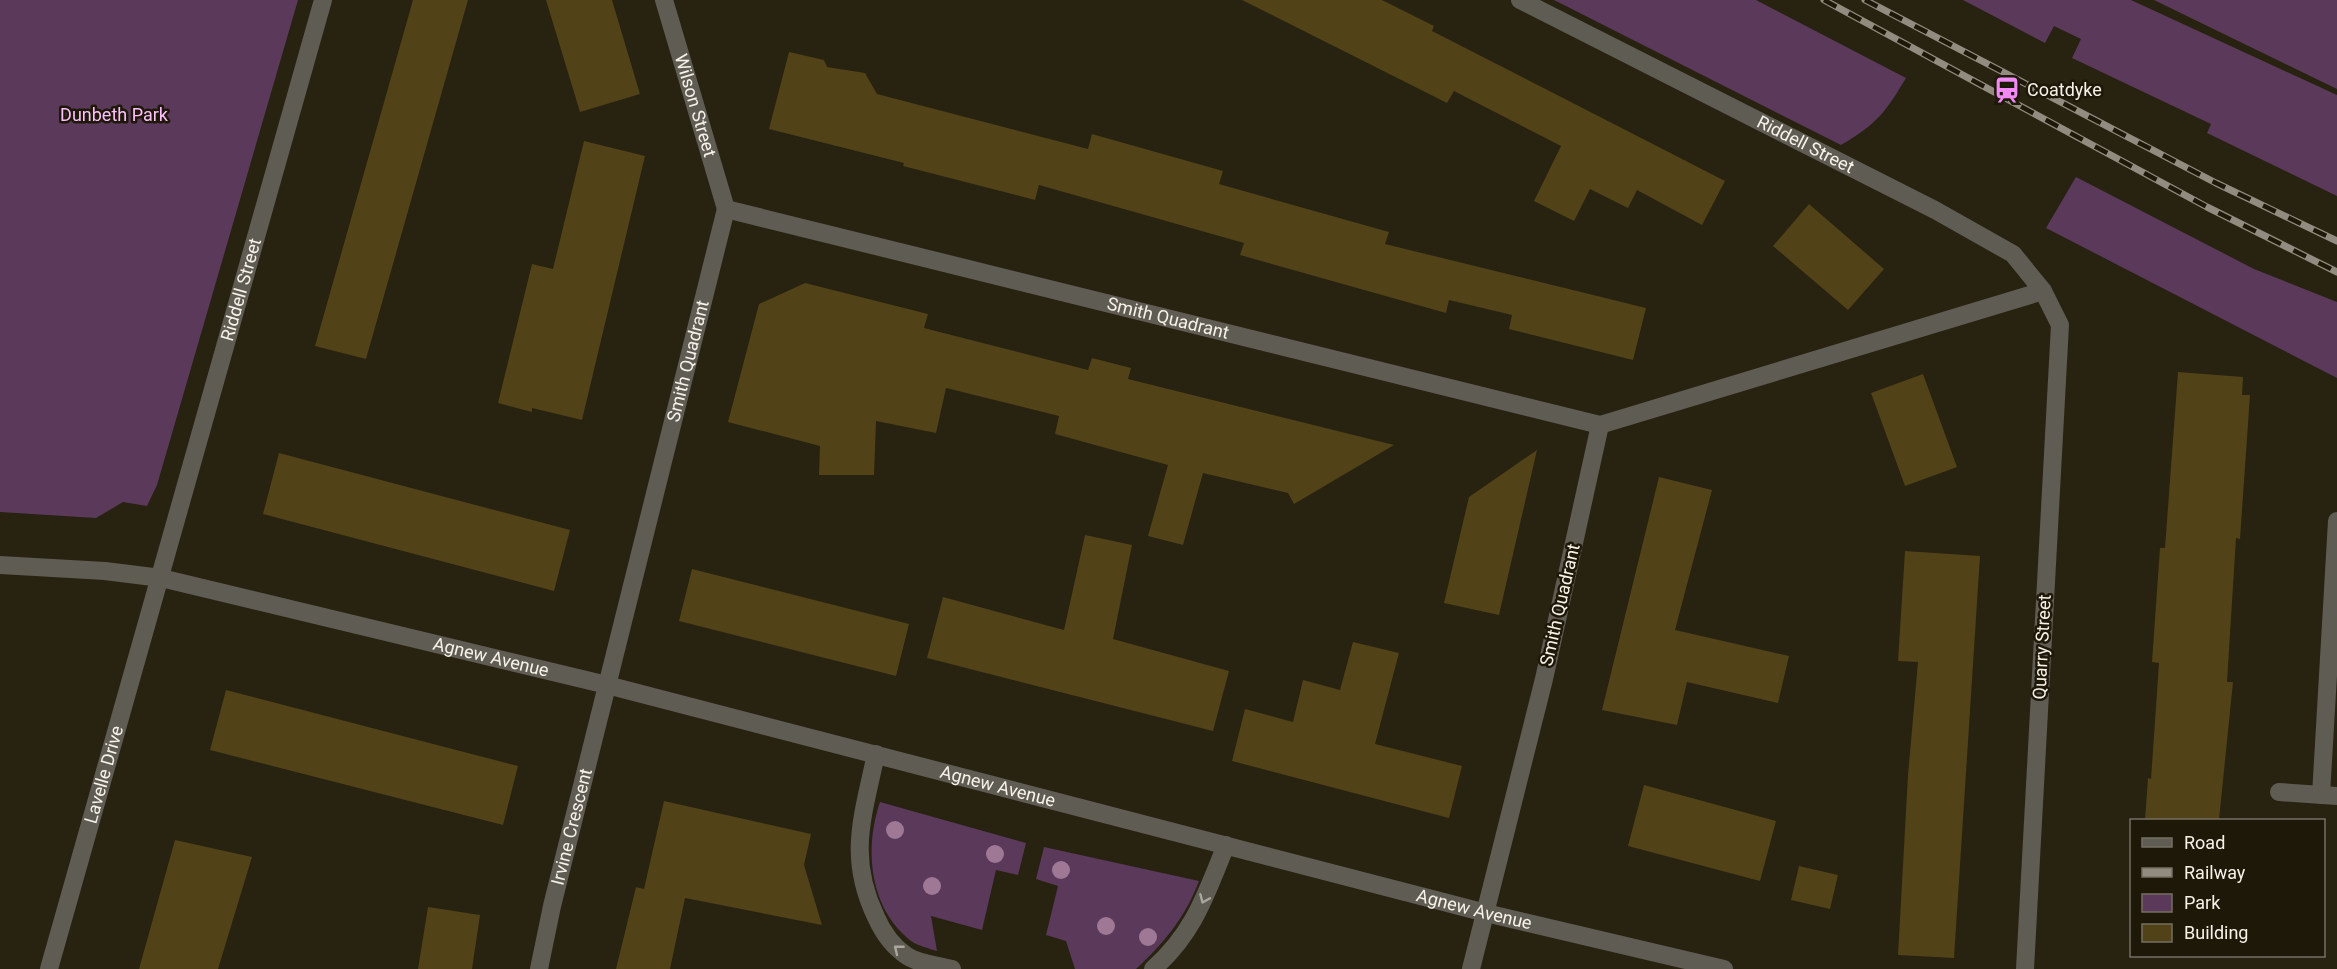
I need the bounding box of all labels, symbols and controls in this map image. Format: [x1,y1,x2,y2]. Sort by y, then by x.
street label: Wilson Street [671,51,721,159]
station icon: Coatdyke [1992,75,2022,105]
place label: Coatdyke [2027,79,2102,100]
park label: Dunbeth Park [60,104,169,125]
street label: Riddell Street [1754,111,1858,177]
street label: Riddell Street [216,235,265,343]
street label: Smith Quadrant [1105,293,1231,343]
street label: Smith Quadrant [662,298,713,424]
street label: Smith Quadrant [1535,542,1584,668]
street label: Quarry Street [2028,594,2055,700]
street label: Agnew Avenue [431,633,551,681]
street label: Lavelle Drive [80,723,127,826]
street label: Agnew Avenue [938,761,1058,811]
street label: Irvine Crescent [547,766,596,887]
legend [2130,819,2325,957]
text: Road [2184,832,2225,853]
text: Railway [2184,862,2246,883]
street label: Agnew Avenue [1414,884,1534,933]
one-way arrow [1199,892,1211,903]
text: Park [2184,892,2221,913]
text: Building [2184,922,2248,943]
one-way arrow [894,945,905,956]

